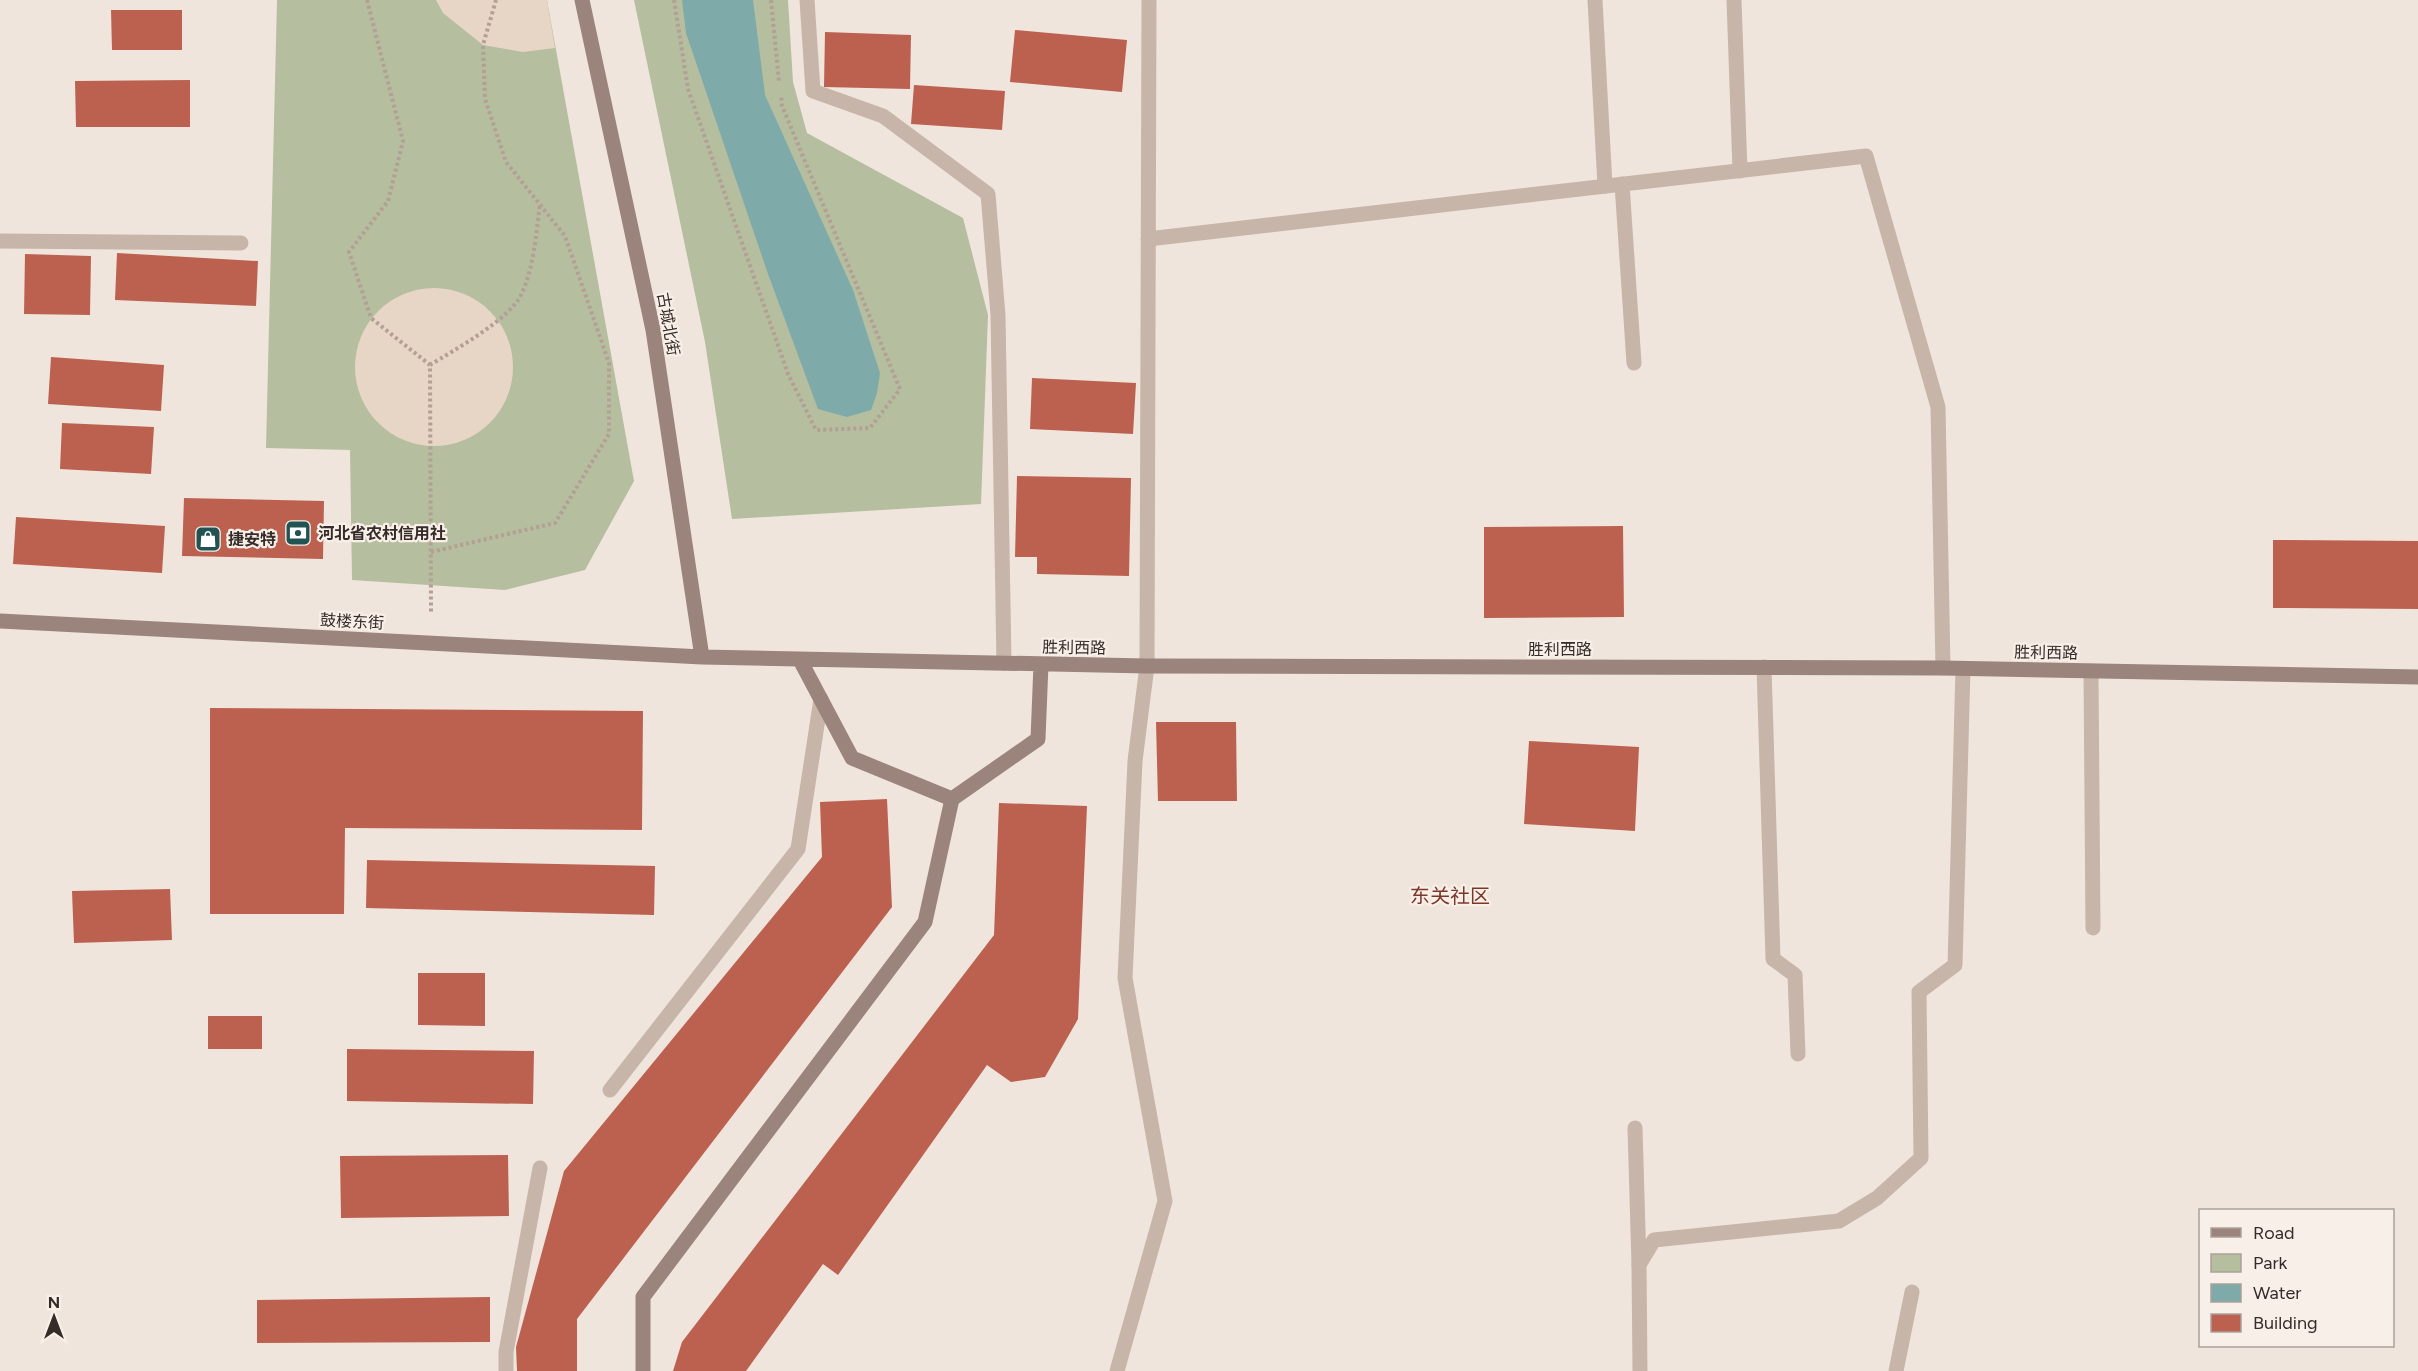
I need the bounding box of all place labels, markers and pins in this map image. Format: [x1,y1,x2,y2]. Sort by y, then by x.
bank icon: 河北省农村信用社 [283,518,313,548]
shop icon: 捷安特 [193,524,223,554]
place label: 河北省农村信用社 [318,524,446,543]
place label: 捷安特 [228,530,276,549]

